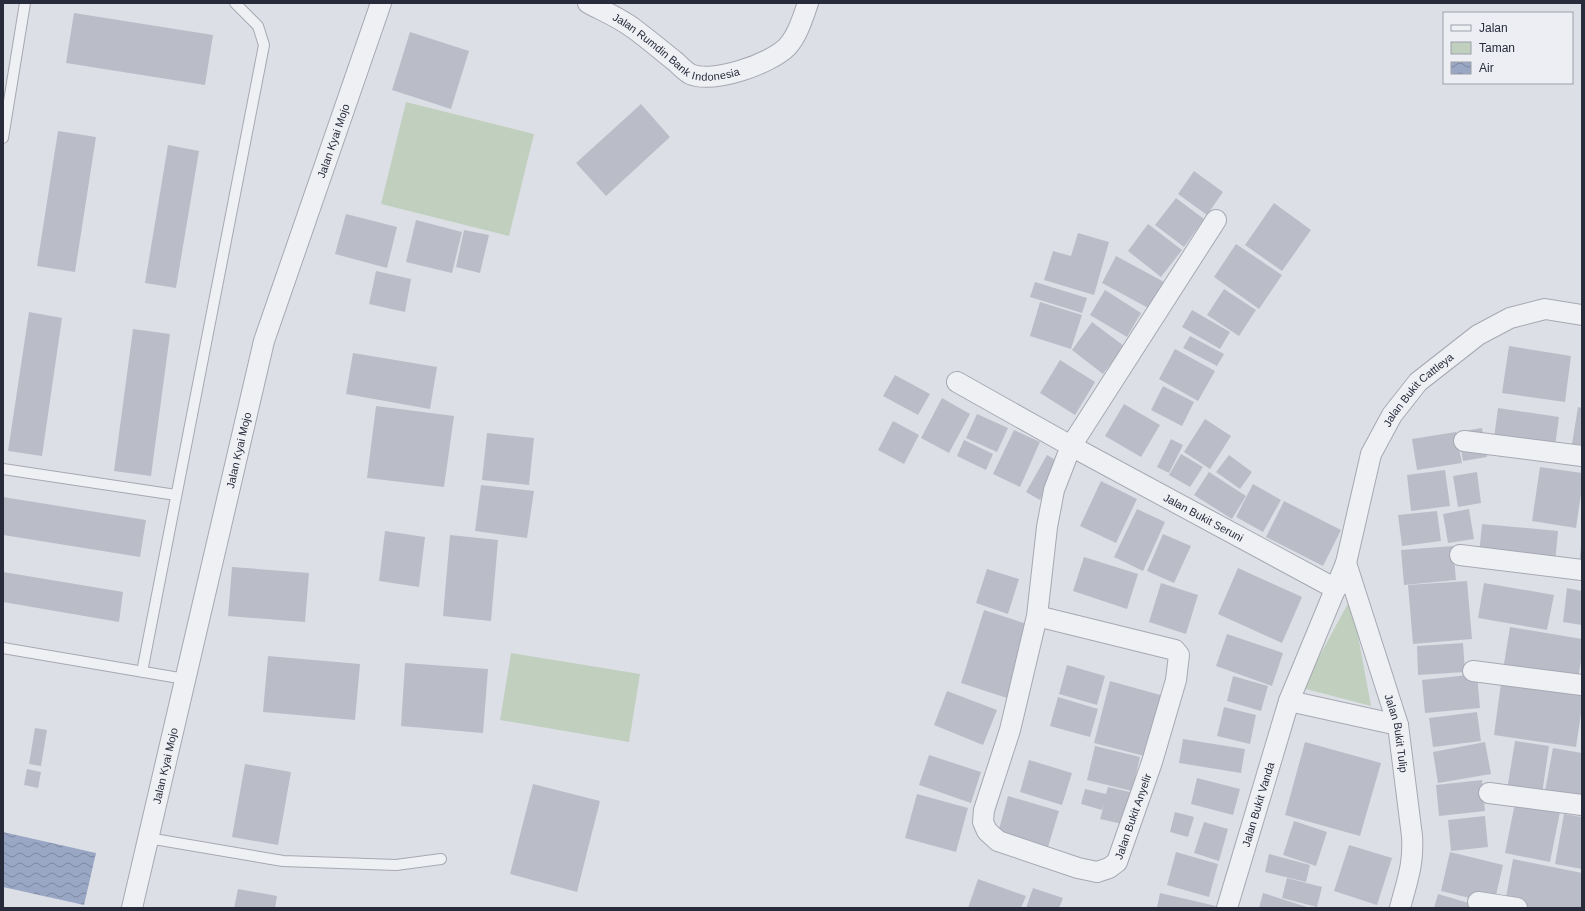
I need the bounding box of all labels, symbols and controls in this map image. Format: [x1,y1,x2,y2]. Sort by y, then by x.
street label: Jalan Rumdin Bank Indonesia [611,11,742,83]
legend [1443,12,1573,84]
text: Jalan [1479,21,1508,35]
text: Taman [1479,41,1515,55]
text: Air [1479,61,1494,75]
street label: Jalan Kyai Mojo [315,102,352,180]
street label: Jalan Bukit Cattleya [1381,350,1456,429]
street label: Jalan Kyai Mojo [224,411,253,489]
street label: Jalan Bukit Seruni [1162,491,1245,544]
street label: Jalan Bukit Tulip [1382,692,1410,773]
street label: Jalan Kyai Mojo [150,727,180,805]
street label: Jalan Bukit Vanda [1240,760,1277,848]
street label: Jalan Bukit Anyelir [1112,772,1154,861]

